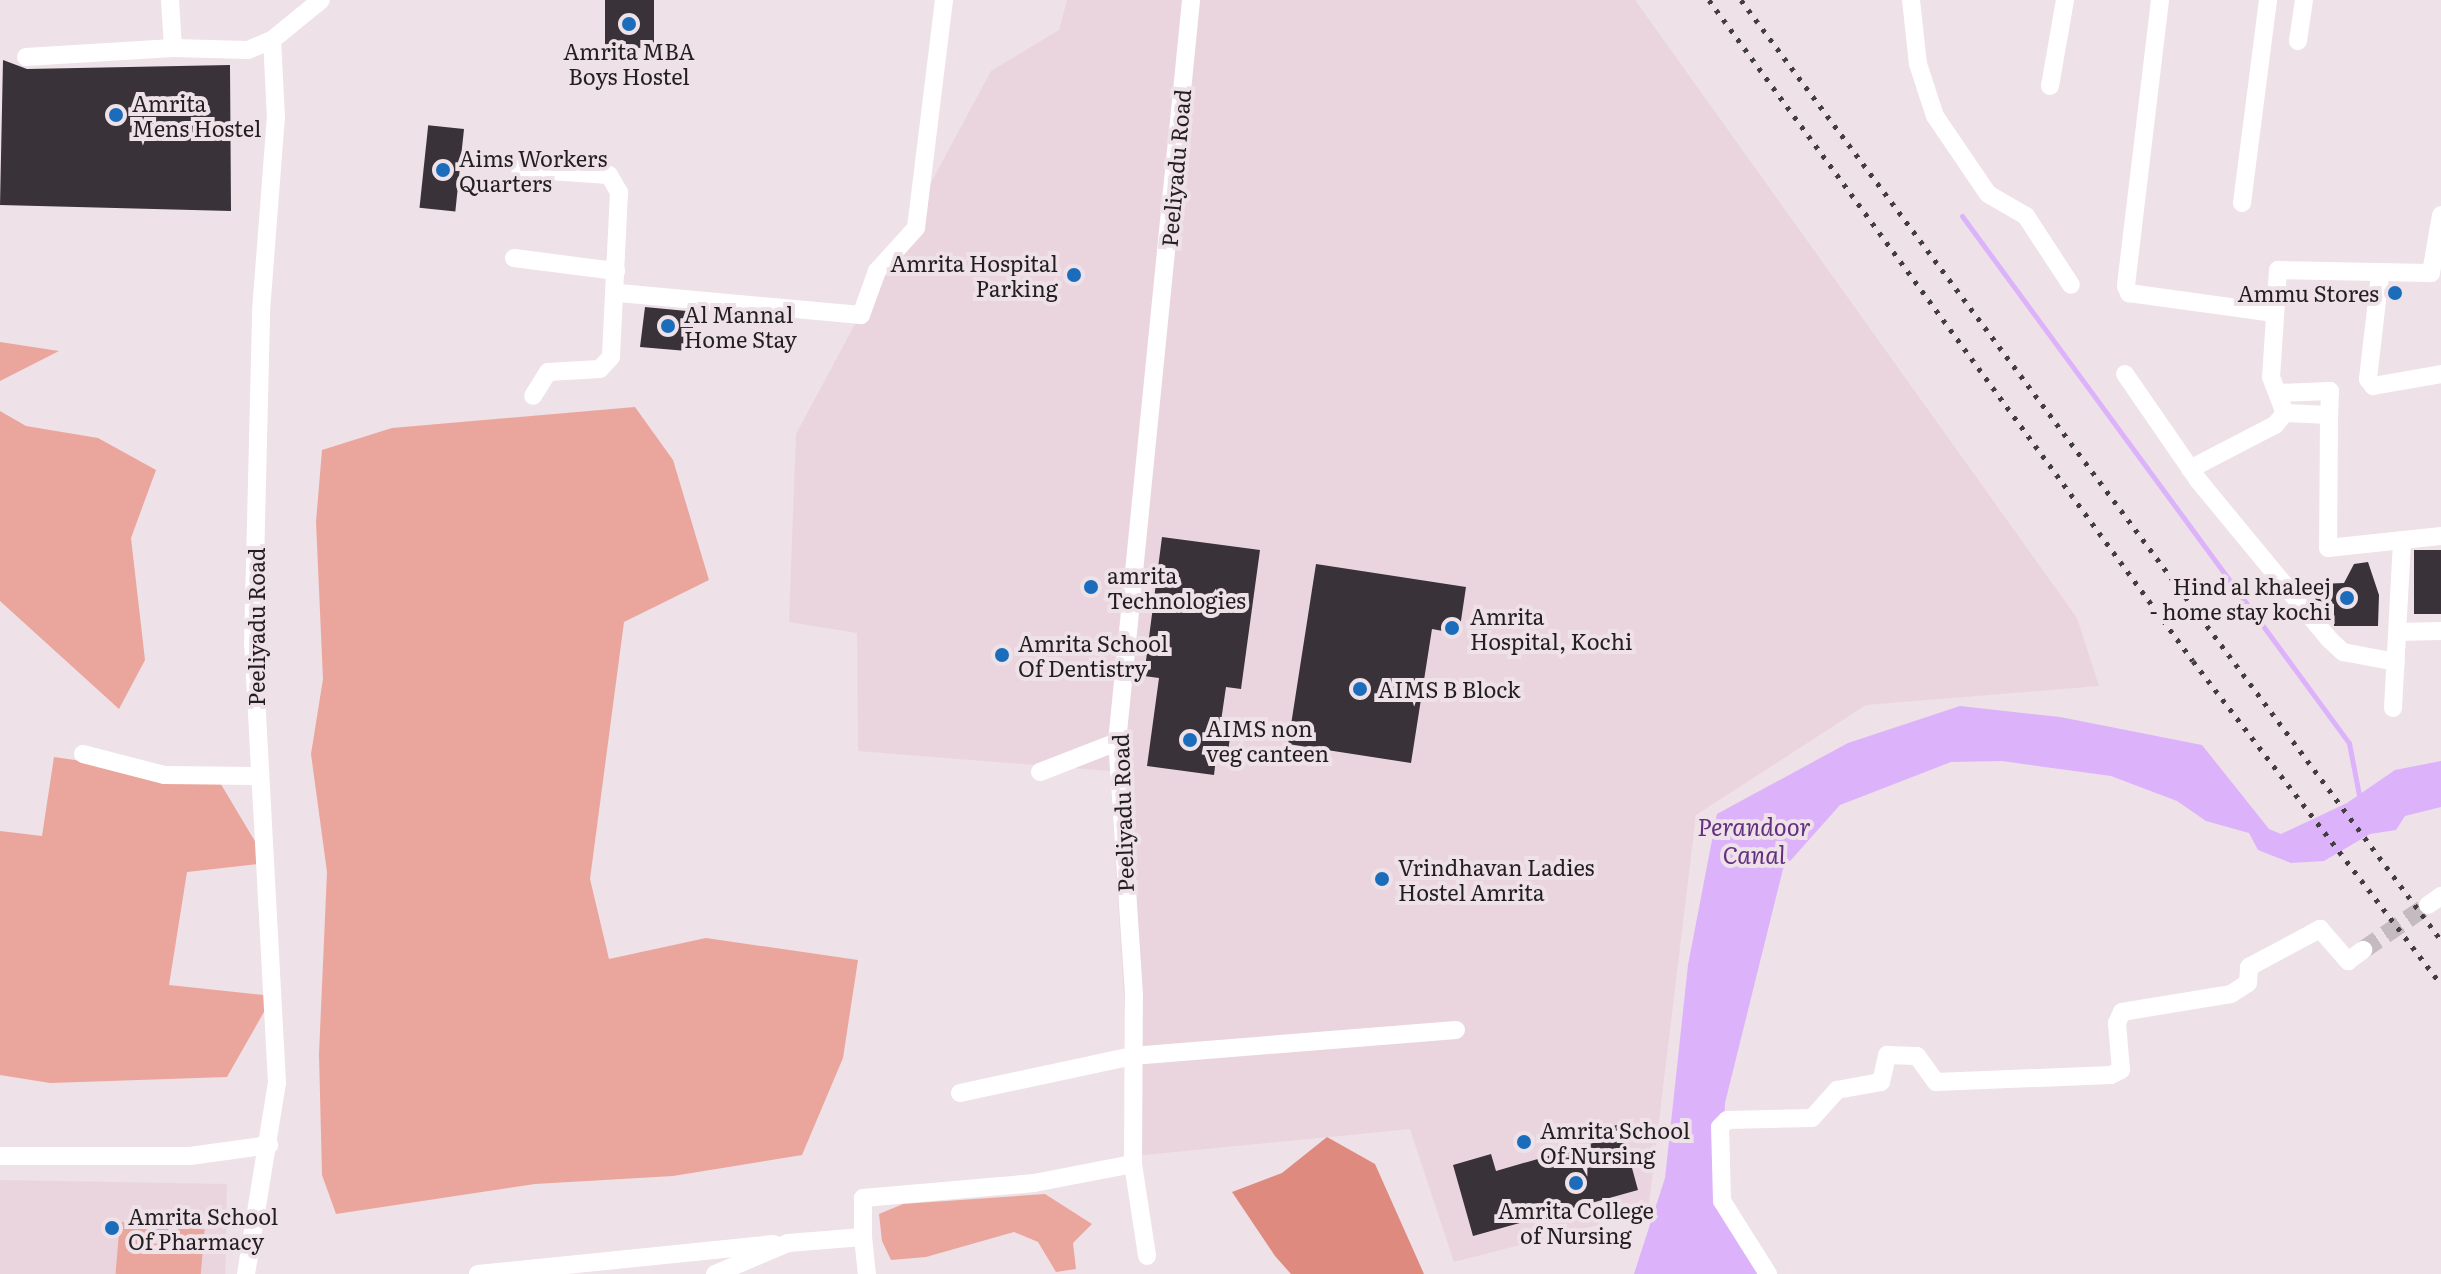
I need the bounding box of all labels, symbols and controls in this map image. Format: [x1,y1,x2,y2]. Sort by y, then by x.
marker: Amrita MBA Boys Hostel [620,15,638,33]
place label: Amrita MBA Boys Hostel [563,37,695,88]
street label: Peeliyadu Road [1155,88,1195,248]
place label: Amrita Mens Hostel [132,89,261,140]
marker: Amrita Mens Hostel [107,106,125,124]
place label: Aims Workers Quarters [459,144,607,196]
marker: Aims Workers Quarters [434,161,452,179]
place label: Amrita Hospital Parking [890,249,1058,300]
marker: Amrita Hospital Parking [1065,266,1083,284]
place label: Ammu Stores [2237,280,2379,306]
marker: Ammu Stores [2386,284,2404,302]
place label: Al Mannal Home Stay [684,300,797,352]
marker: Al Mannal Home Stay [659,317,677,335]
street label: Peeliyadu Road [243,548,269,706]
place label: amrita Technologies [1107,561,1246,612]
place label: Hind al khaleej - home stay kochi [2150,572,2331,624]
marker: amrita Technologies [1082,578,1100,596]
marker: Hind al khaleej - home stay kochi [2338,589,2356,607]
place label: Amrita Hospital, Kochi [1470,602,1632,654]
marker: Amrita Hospital, Kochi [1441,617,1463,639]
place label: Amrita School Of Dentistry [1018,629,1168,680]
marker: Amrita School Of Dentistry [993,646,1011,664]
place label: AIMS B Block [1378,676,1520,702]
marker: AIMS B Block [1349,678,1371,700]
place label: AIMS non veg canteen [1206,714,1329,766]
marker: AIMS non veg canteen [1181,731,1199,749]
street label: Peeliyadu Road [1106,733,1138,893]
water label: Perandoor Canal [1697,812,1811,868]
place label: Vrindhavan Ladies Hostel Amrita [1398,853,1595,904]
marker: Vrindhavan Ladies Hostel Amrita [1373,870,1391,888]
place label: Amrita School Of Nursing [1540,1116,1690,1168]
marker: Amrita School Of Nursing [1515,1133,1533,1151]
marker: Amrita College of Nursing [1567,1174,1585,1192]
place label: Amrita College of Nursing [1498,1196,1654,1248]
place label: Amrita School Of Pharmacy [128,1202,278,1254]
marker: Amrita School Of Pharmacy [103,1219,121,1237]

